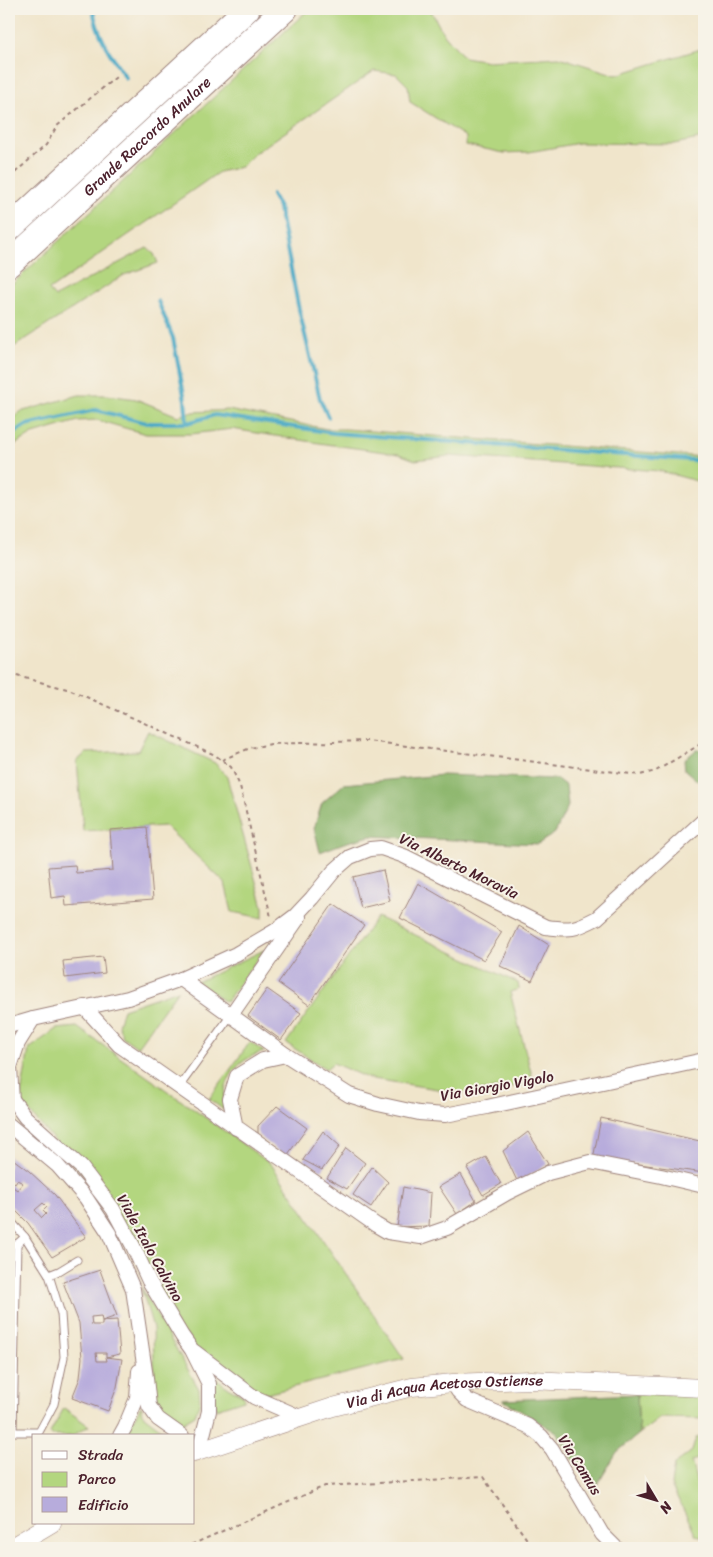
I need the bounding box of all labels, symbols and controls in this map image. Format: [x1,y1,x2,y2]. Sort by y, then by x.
street label: Grande Raccordo Anulare [77,70,218,203]
street label: Via Alberto Moravia [395,826,524,906]
street label: Via Giorgio Vigolo [438,1063,556,1109]
street label: Viale Italo Calvino [110,1189,191,1307]
street label: Via di Acqua Acetosa Ostiense [344,1367,544,1416]
street label: Via Camus [551,1429,609,1501]
legend [32,1434,195,1524]
text: Strada [78,1442,124,1468]
text: Parco [78,1466,116,1492]
north arrow [630,1474,680,1524]
text: Edificio [78,1492,129,1518]
text: N [653,1495,679,1519]

